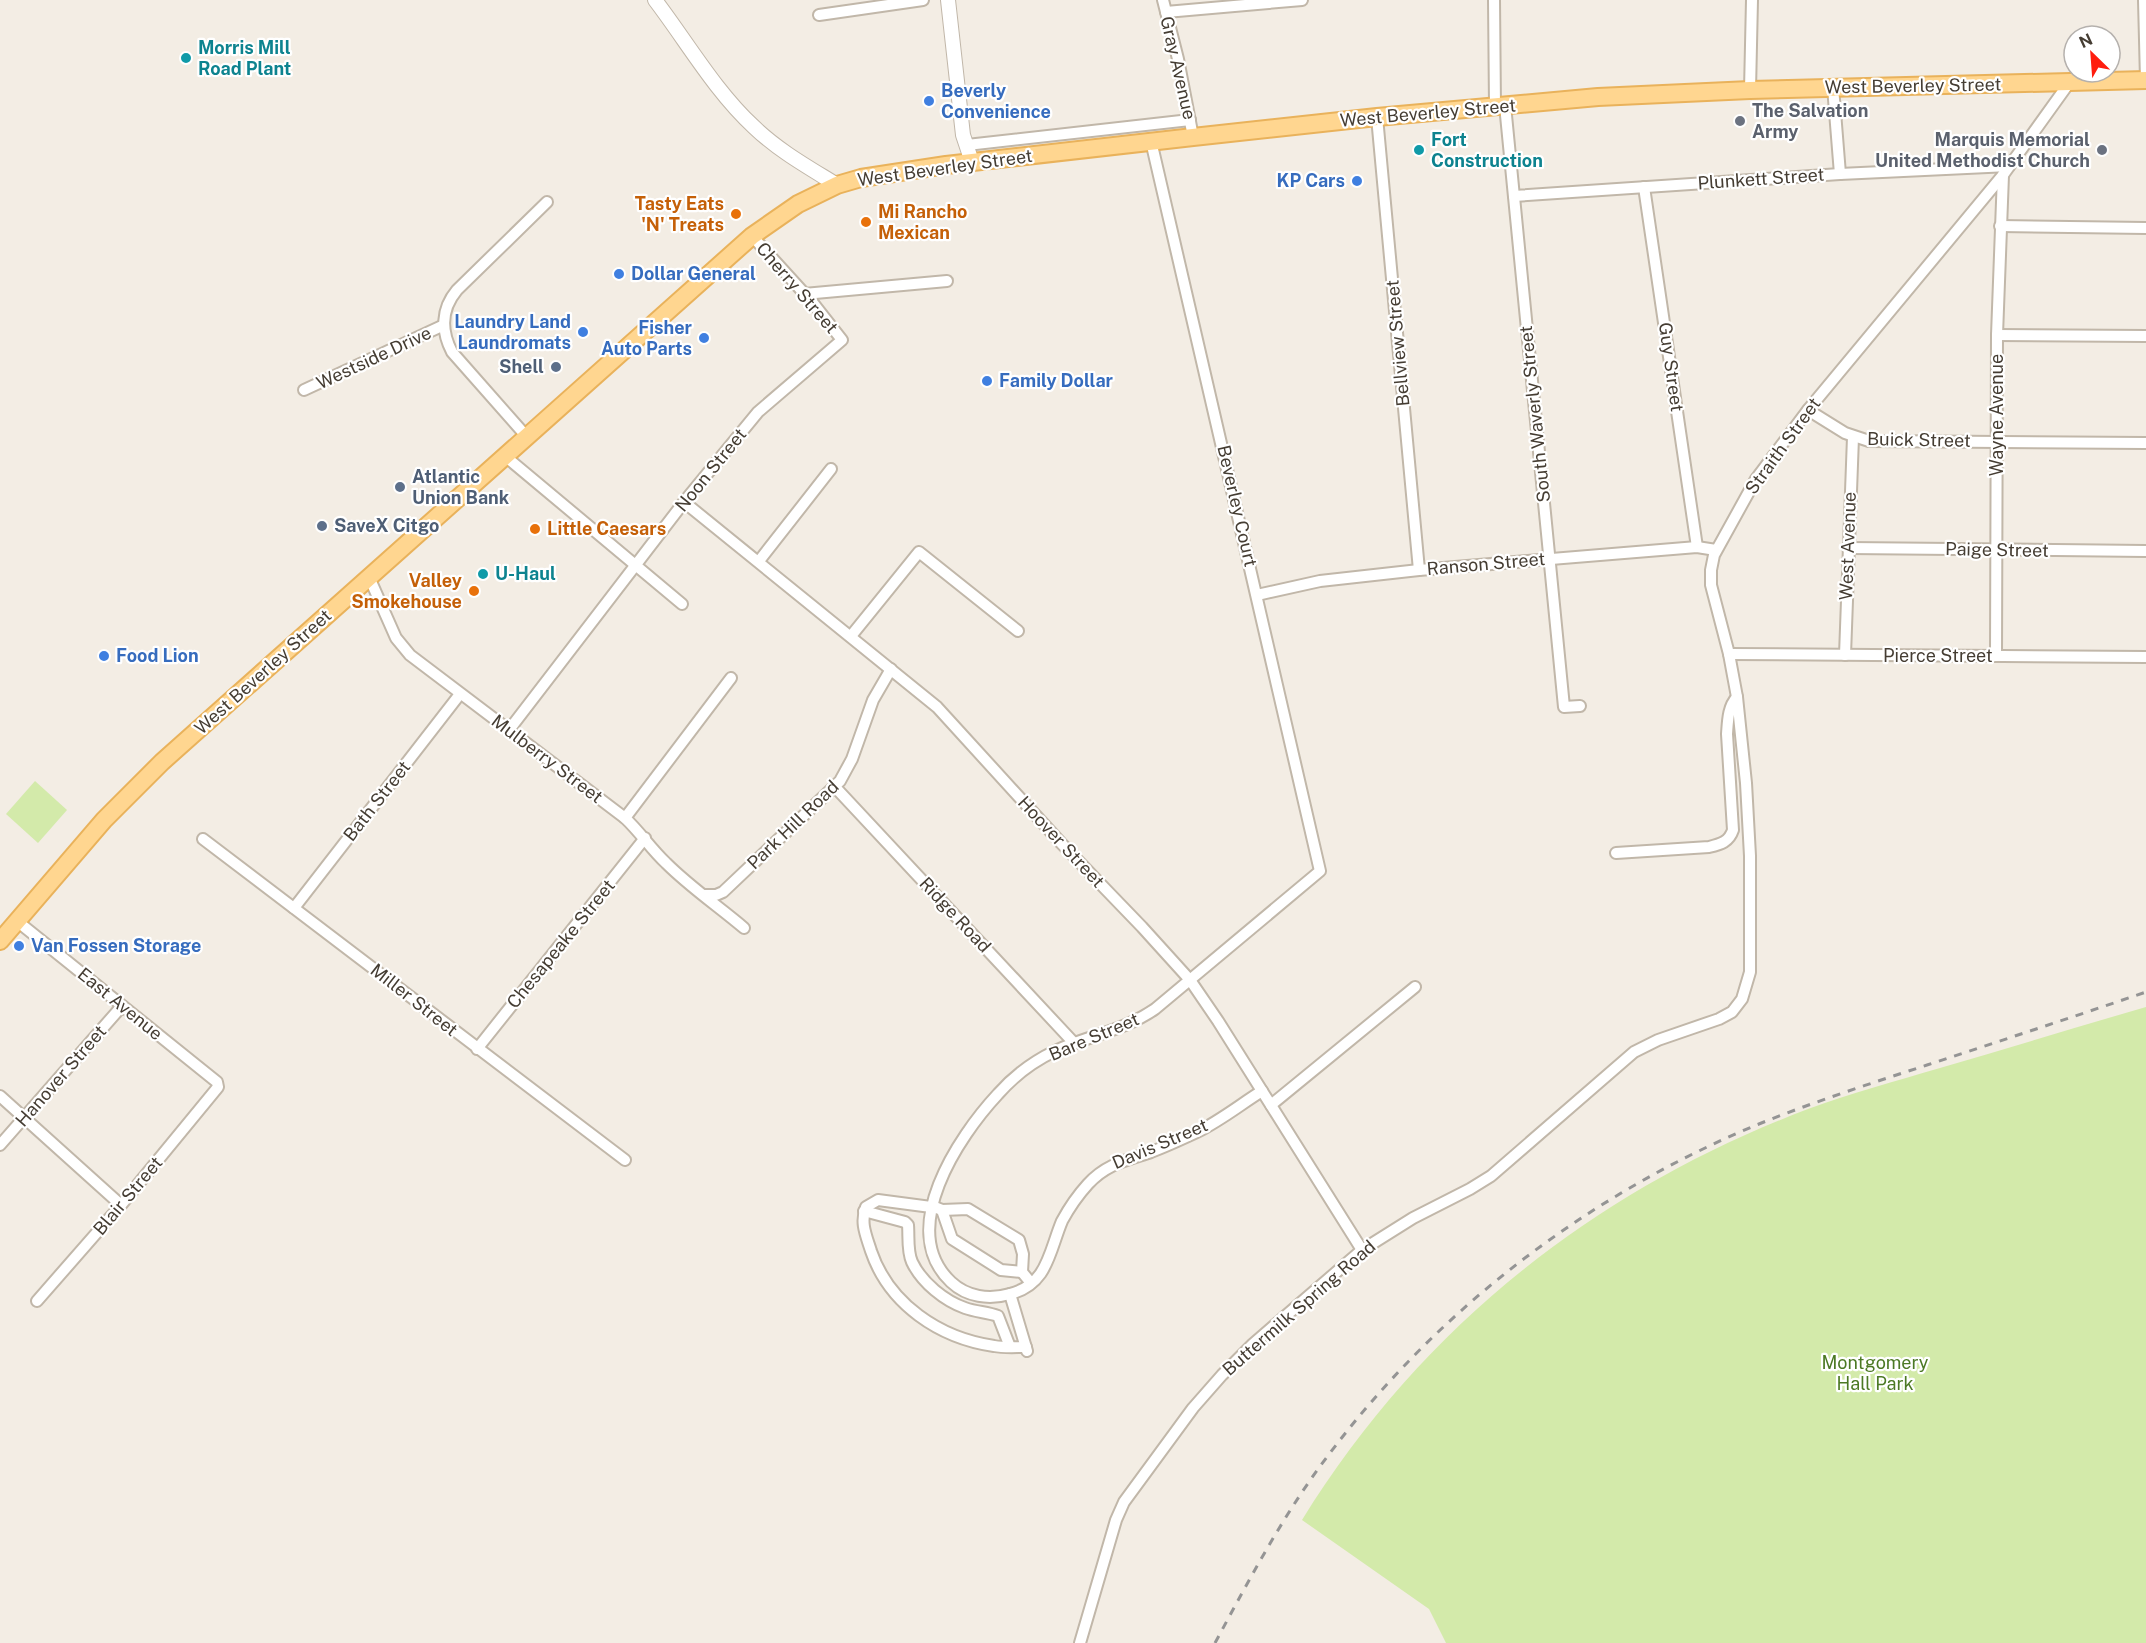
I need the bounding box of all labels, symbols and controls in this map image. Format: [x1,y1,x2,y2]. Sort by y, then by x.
street label: Gray Avenue [1156,14,1201,122]
north arrow [2062,24,2122,84]
text: N [2076,30,2096,52]
place label: Morris Mill Road Plant [198,37,291,79]
marker: Morris Mill Road Plant [179,51,193,65]
street label: West Beverley Street [1825,73,2001,98]
place label: Beverly Convenience [941,80,1051,122]
marker: Beverly Convenience [922,94,936,108]
street label: West Beverley Street [1339,94,1517,131]
place label: The Salvation Army [1752,100,1868,142]
marker: The Salvation Army [1733,114,1747,128]
place label: Fort Construction [1431,129,1543,171]
place label: Marquis Memorial United Methodist Church [1875,129,2090,171]
marker: Fort Construction [1412,143,1426,157]
marker: Marquis Memorial United Methodist Church [2095,143,2109,157]
street label: West Beverley Street [856,145,1034,190]
street label: Plunkett Street [1697,164,1825,193]
place label: KP Cars [1277,170,1345,191]
marker: KP Cars [1350,174,1364,188]
place label: Tasty Eats 'N' Treats [635,193,724,235]
place label: Mi Rancho Mexican [878,201,967,243]
marker: Tasty Eats 'N' Treats [729,207,743,221]
marker: Mi Rancho Mexican [859,215,873,229]
street label: Cherry Street [752,238,843,338]
place label: Dollar General [631,263,756,284]
marker: Dollar General [612,267,626,281]
street label: Bellview Street [1382,279,1414,407]
place label: Laundry Land Laundromats [454,311,571,353]
place label: Fisher Auto Parts [601,317,693,359]
street label: Guy Street [1655,321,1688,413]
street label: Westside Drive [313,322,435,393]
marker: Laundry Land Laundromats [576,325,590,339]
street label: South Waverly Street [1515,325,1554,504]
marker: Fisher Auto Parts [697,331,711,345]
street label: Wayne Avenue [1986,354,2007,476]
place label: Shell [499,356,544,377]
marker: Shell [549,360,563,374]
place label: Family Dollar [999,370,1114,391]
marker: Family Dollar [980,374,994,388]
street label: Straith Street [1741,393,1825,498]
street label: Noon Street [671,424,751,516]
street label: Buick Street [1867,428,1971,451]
street label: Beverley Court [1213,443,1262,569]
place label: Atlantic Union Bank [412,466,510,508]
marker: Atlantic Union Bank [393,480,407,494]
street label: West Avenue [1835,491,1860,601]
place label: SaveX Citgo [334,515,439,536]
place label: Little Caesars [547,518,666,539]
marker: SaveX Citgo [315,519,329,533]
marker: Little Caesars [528,522,542,536]
street label: Paige Street [1945,538,2049,561]
street label: Ranson Street [1426,548,1546,579]
place label: U-Haul [495,563,556,584]
marker: U-Haul [476,567,490,581]
place label: Valley Smokehouse [351,570,462,612]
marker: Valley Smokehouse [467,584,481,598]
street label: West Beverley Street [190,605,335,739]
place label: Food Lion [116,645,199,666]
street label: Pierce Street [1883,645,1993,666]
marker: Food Lion [97,649,111,663]
street label: Mulberry Street [488,710,607,807]
street label: Bath Street [339,756,414,845]
street label: Park Hill Road [743,776,843,873]
street label: Hoover Street [1014,792,1109,892]
street label: Ridge Road [915,873,996,957]
street label: Chesapeake Street [502,875,619,1012]
place label: Van Fossen Storage [31,935,201,956]
marker: Van Fossen Storage [12,939,26,953]
street label: Miller Street [367,959,462,1040]
street label: East Avenue [74,963,167,1044]
street label: Bare Street [1046,1008,1142,1065]
street label: Hanover Street [11,1021,110,1131]
street label: Davis Street [1109,1114,1211,1173]
street label: Blair Street [89,1152,166,1239]
street label: Buttermilk Spring Road [1218,1236,1379,1380]
park label: Montgomery Hall Park [1822,1352,1929,1394]

